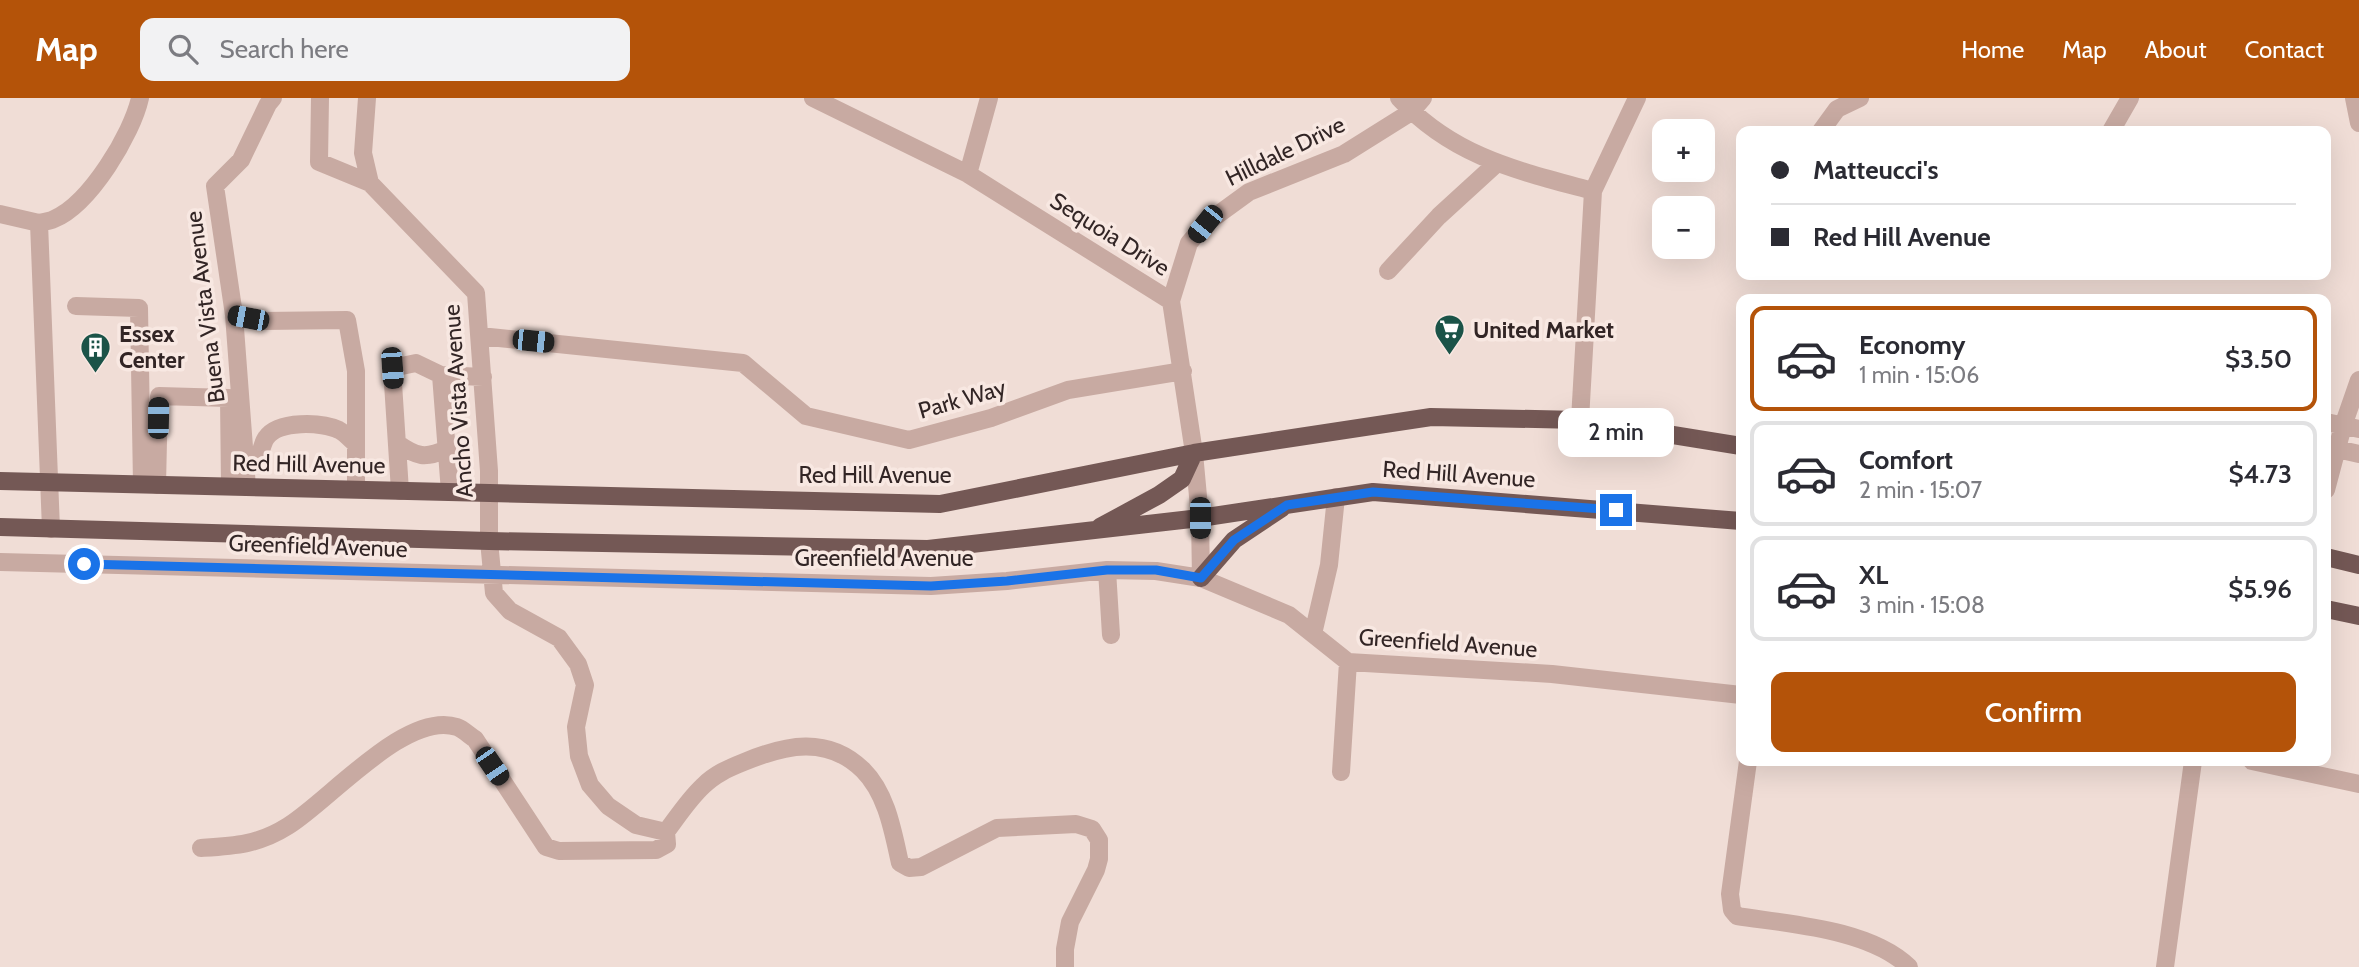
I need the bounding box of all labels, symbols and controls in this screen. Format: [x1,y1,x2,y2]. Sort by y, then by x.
search box [140,18,630,81]
text: Map [35,29,98,69]
icon: search [164,30,202,68]
text: Search here [220,33,349,65]
text: Home [1961,35,2024,64]
text: Map [2062,35,2107,64]
text: About [2145,35,2207,64]
text: Contact [2245,35,2324,64]
street label: Hilldale Drive [1221,110,1349,192]
map controls [1652,119,1715,259]
button: + [1652,119,1715,182]
text: Matteucci's [1813,154,1939,186]
street label: Sequoia Drive [1045,186,1175,282]
button: − [1652,196,1715,259]
car [1184,201,1227,247]
street label: Buena Vista Avenue [179,209,231,404]
text: Red Hill Avenue [1813,221,1991,253]
street label: Ancho Vista Avenue [437,303,479,499]
car [226,304,271,332]
supermarket icon: United Market [1433,313,1467,357]
place label: United Market [1473,316,1614,344]
place label: Essex Center [119,320,185,374]
icon: car [1775,327,1838,390]
car [512,328,555,354]
text: Economy [1859,329,1965,361]
building icon: Essex Center [79,330,113,374]
text: $3.50 [2225,343,2292,375]
car [381,346,404,390]
text: 1 min · 15:06 [1859,361,1979,389]
street label: Park Way [915,373,1009,425]
car [148,397,169,439]
callout: 2 min [1558,408,1674,458]
text: 2 min [1588,418,1644,446]
icon: car [1775,442,1838,505]
text: Comfort [1859,444,1953,476]
street label: Red Hill Avenue [232,449,386,479]
street label: Red Hill Avenue [1382,455,1537,493]
text: $4.73 [2228,458,2292,490]
street label: Red Hill Avenue [798,461,952,489]
text: 2 min · 15:07 [1859,476,1982,504]
route end [1600,494,1632,526]
car [1190,497,1211,539]
street label: Greenfield Avenue [228,529,408,563]
street label: Greenfield Avenue [794,544,974,572]
route start [68,548,100,580]
icon: car [1775,557,1838,620]
text: XL [1859,559,1888,591]
text: $5.96 [2228,573,2292,605]
text: 3 min · 15:08 [1859,591,1985,619]
street label: Greenfield Avenue [1358,623,1538,663]
button: Confirm [1771,672,2296,752]
car [472,743,513,789]

